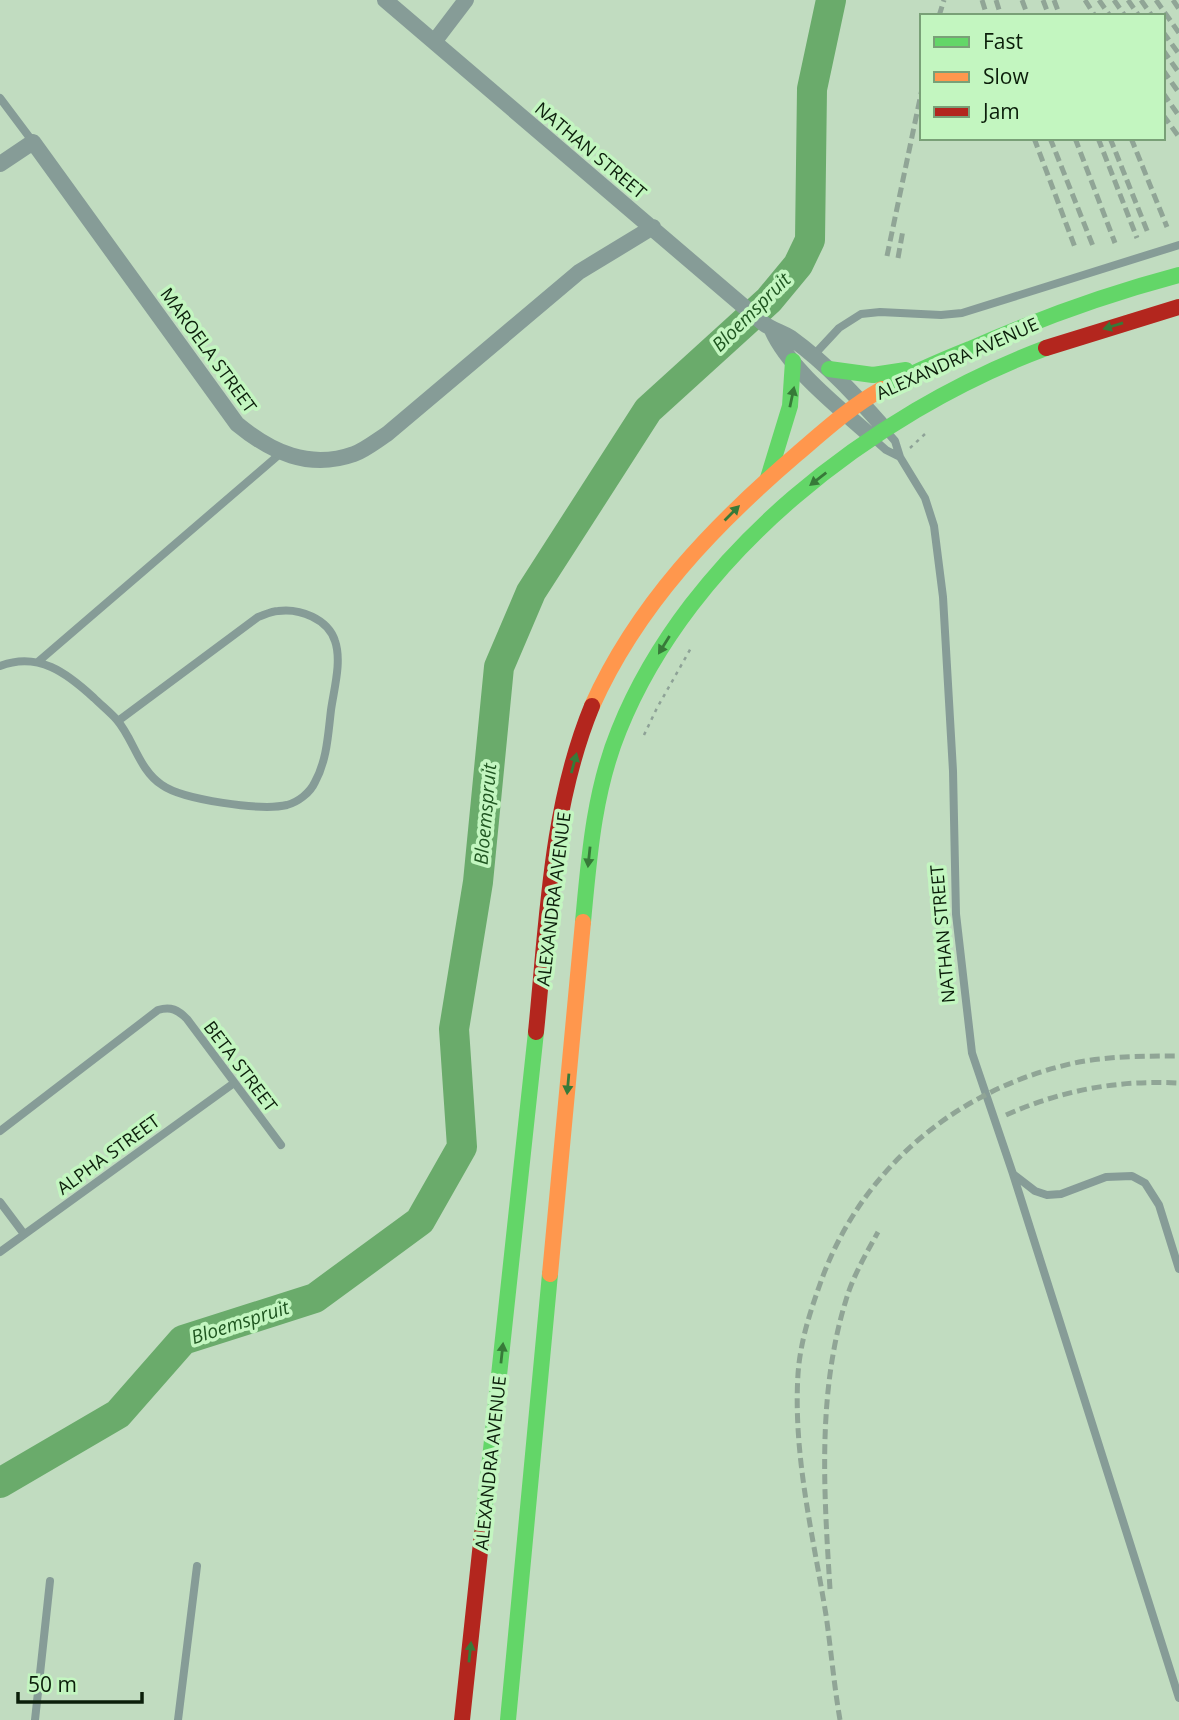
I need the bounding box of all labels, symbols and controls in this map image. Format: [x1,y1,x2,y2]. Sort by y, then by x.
legend [920,14,1165,140]
text: Fast [983,27,1023,55]
text: Slow [983,62,1029,90]
street label: NATHAN STREET [530,96,652,204]
text: Jam [981,97,1020,125]
water label: Bloemspruit [706,266,797,357]
street label: MAROELA STREET [156,283,263,417]
street label: ALEXANDRA AVENUE [872,311,1042,405]
one-way arrow [1103,321,1124,332]
one-way arrow [786,386,797,408]
one-way arrow [809,471,827,485]
one-way arrow [723,504,740,521]
one-way arrow [657,635,670,654]
one-way arrow [569,752,579,773]
water label: Bloemspruit [468,762,502,866]
street label: ALEXANDRA AVENUE [530,811,576,987]
one-way arrow [584,846,595,868]
street label: NATHAN STREET [924,864,960,1004]
street label: BETA STREET [199,1015,283,1117]
one-way arrow [562,1073,573,1095]
street label: ALPHA STREET [52,1108,164,1199]
water label: Bloemspruit [188,1294,293,1350]
one-way arrow [497,1342,508,1364]
street label: ALEXANDRA AVENUE [469,1375,511,1551]
one-way arrow [464,1641,475,1663]
scale bar [18,1660,142,1704]
text: 50 m [28,1670,77,1698]

